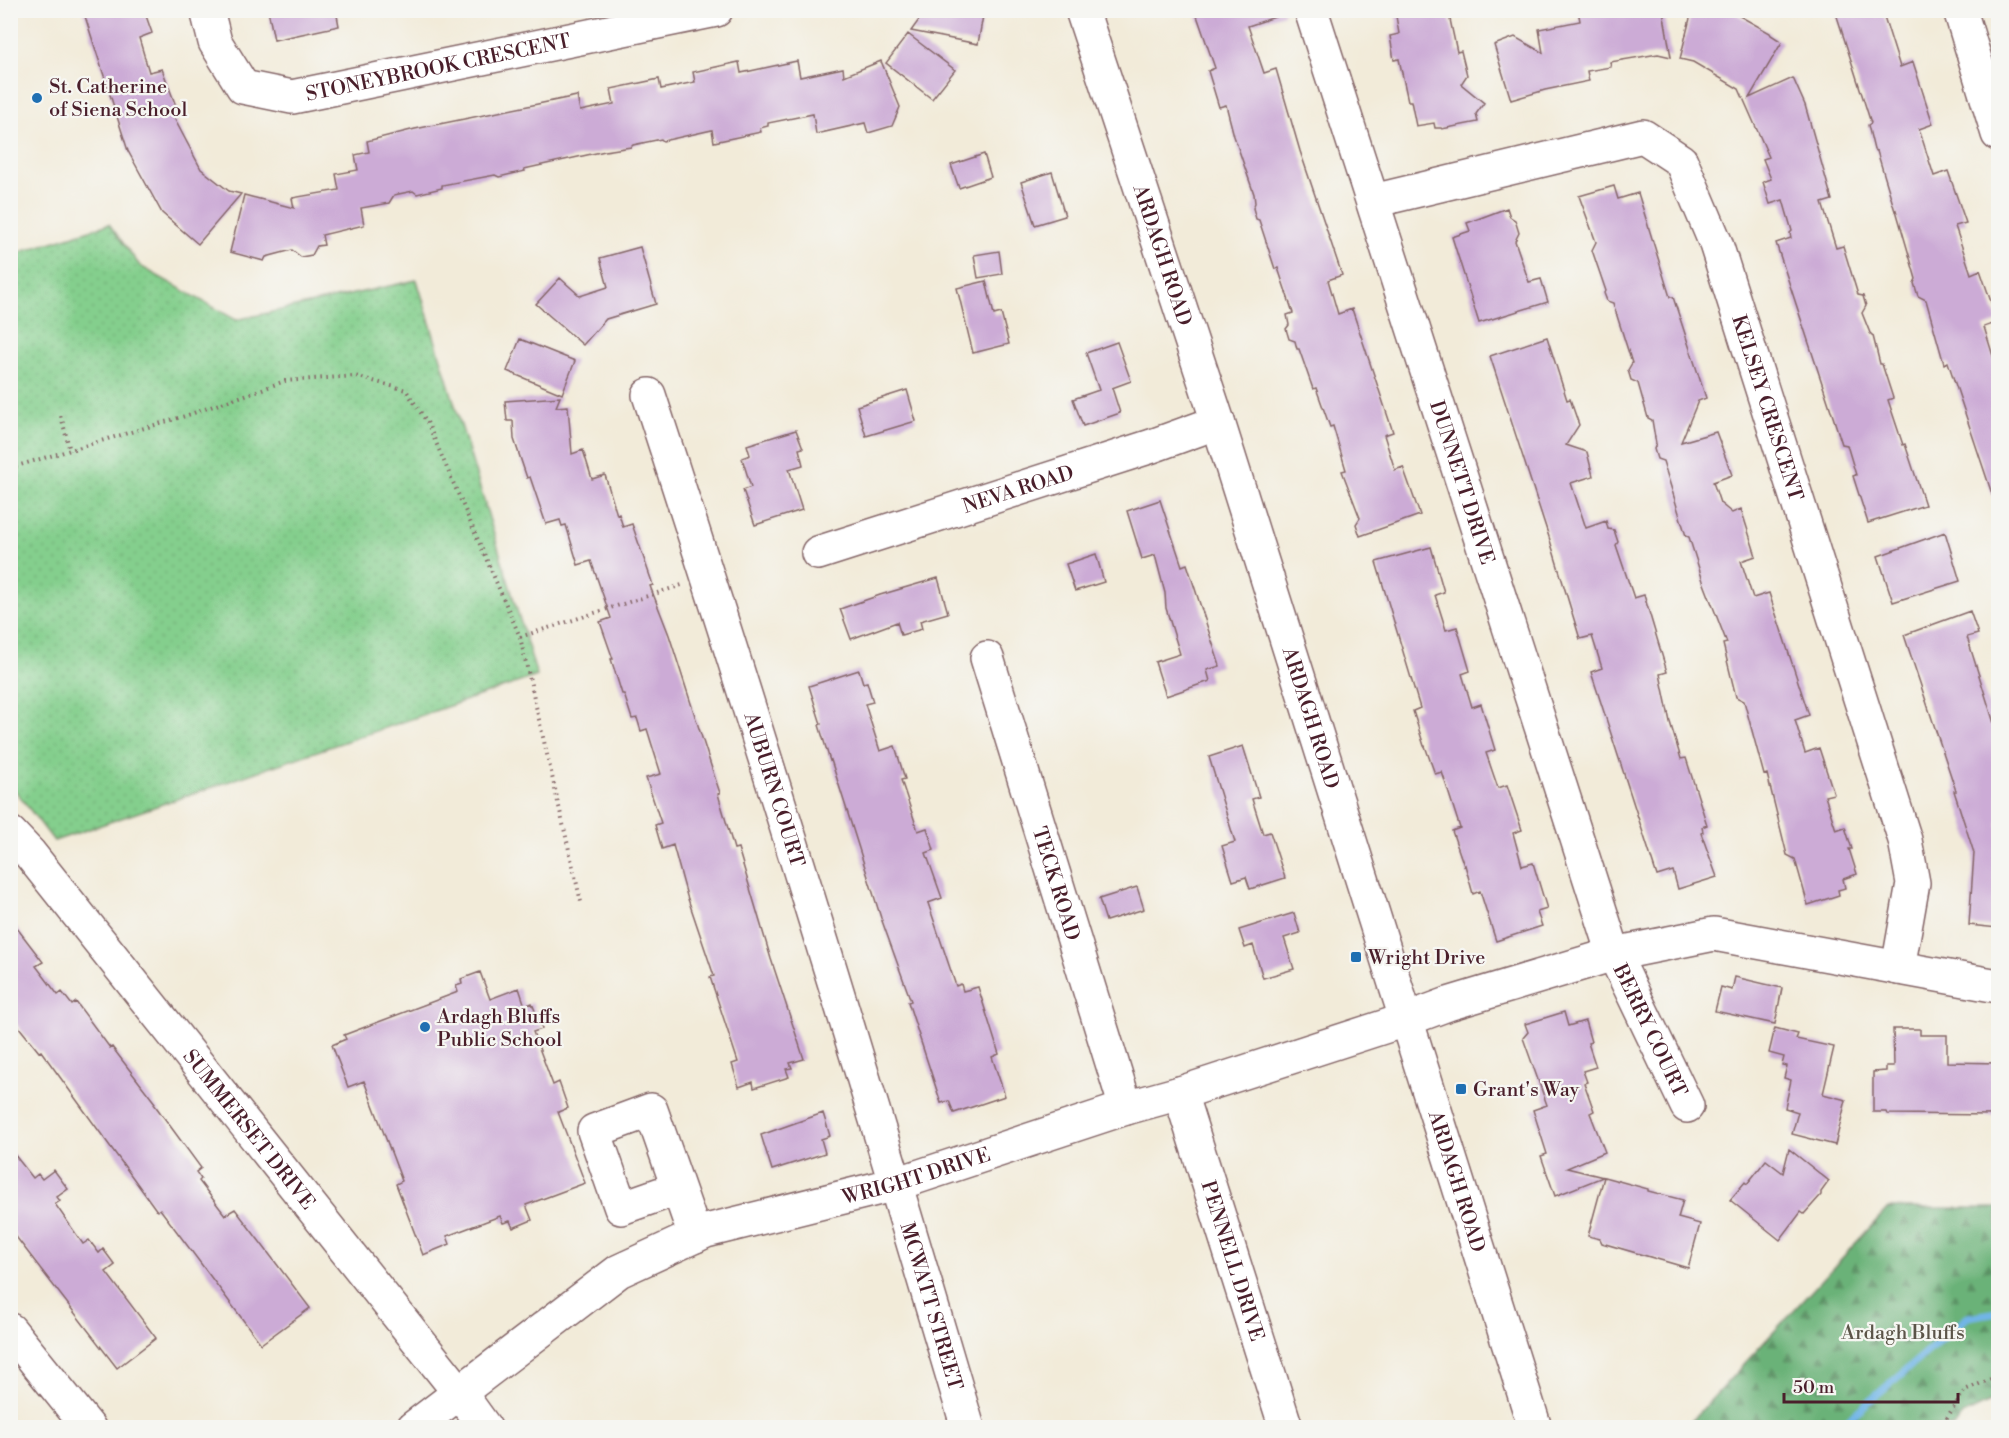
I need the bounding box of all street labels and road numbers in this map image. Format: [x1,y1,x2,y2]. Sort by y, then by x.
street label: STONEYBROOK CRESCENT [304,29,573,108]
street label: ARDAGH ROAD [1126,181,1196,329]
street label: KELSEY CRESCENT [1725,312,1808,504]
street label: DUNNETT DRIVE [1423,398,1499,568]
street label: NEVA ROAD [960,461,1077,520]
street label: ARDAGH ROAD [1275,643,1344,792]
street label: AUBURN COURT [737,709,809,870]
street label: TECK ROAD [1026,824,1085,944]
street label: BERRY COURT [1606,959,1692,1101]
street label: SUMMERSET DRIVE [177,1045,320,1215]
street label: ARDAGH ROAD [1421,1107,1490,1256]
street label: WRIGHT DRIVE [839,1143,994,1211]
street label: PENNELL DRIVE [1195,1178,1269,1345]
street label: MCWATT STREET [894,1220,967,1393]

